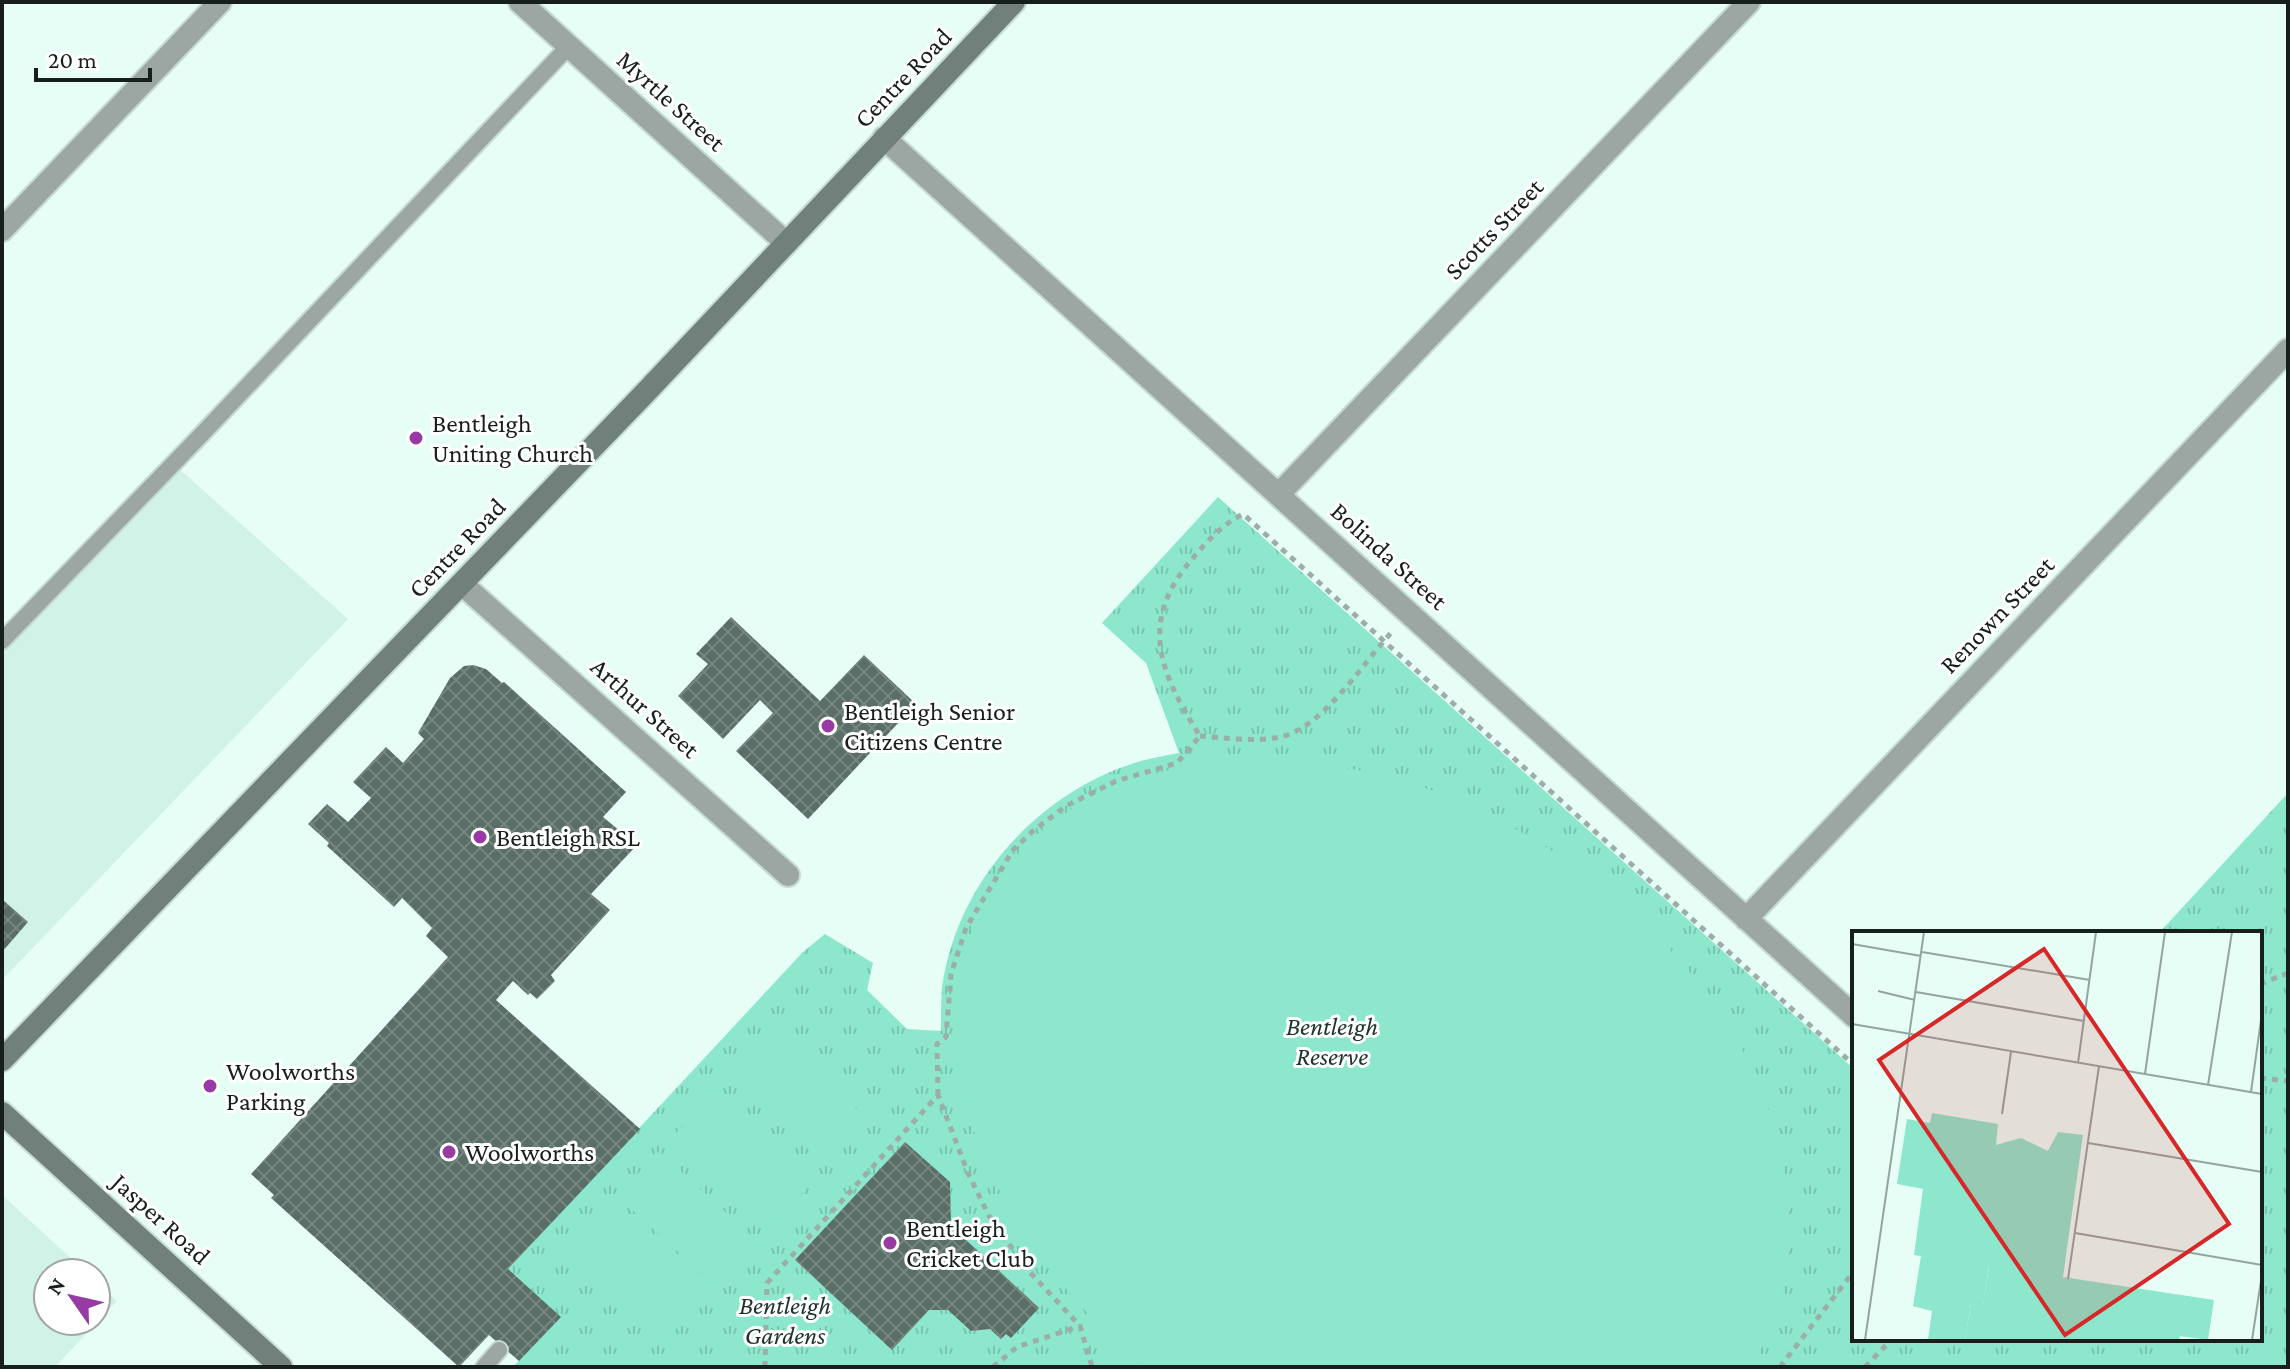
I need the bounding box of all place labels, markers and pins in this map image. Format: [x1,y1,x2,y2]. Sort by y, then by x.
place label: Bentleigh Uniting Church [432,409,593,468]
marker: Bentleigh Uniting Church [407,429,425,447]
place label: Bentleigh Senior Citizens Centre [844,697,1015,756]
marker: Bentleigh Senior Citizens Centre [819,717,837,735]
place label: Bentleigh RSL [496,823,640,852]
marker: Bentleigh RSL [471,828,489,846]
place label: Woolworths Parking [226,1057,355,1116]
marker: Woolworths Parking [201,1077,219,1095]
place label: Woolworths [465,1138,594,1167]
marker: Woolworths [440,1143,458,1161]
place label: Bentleigh Cricket Club [906,1214,1035,1273]
marker: Bentleigh Cricket Club [881,1234,899,1252]

